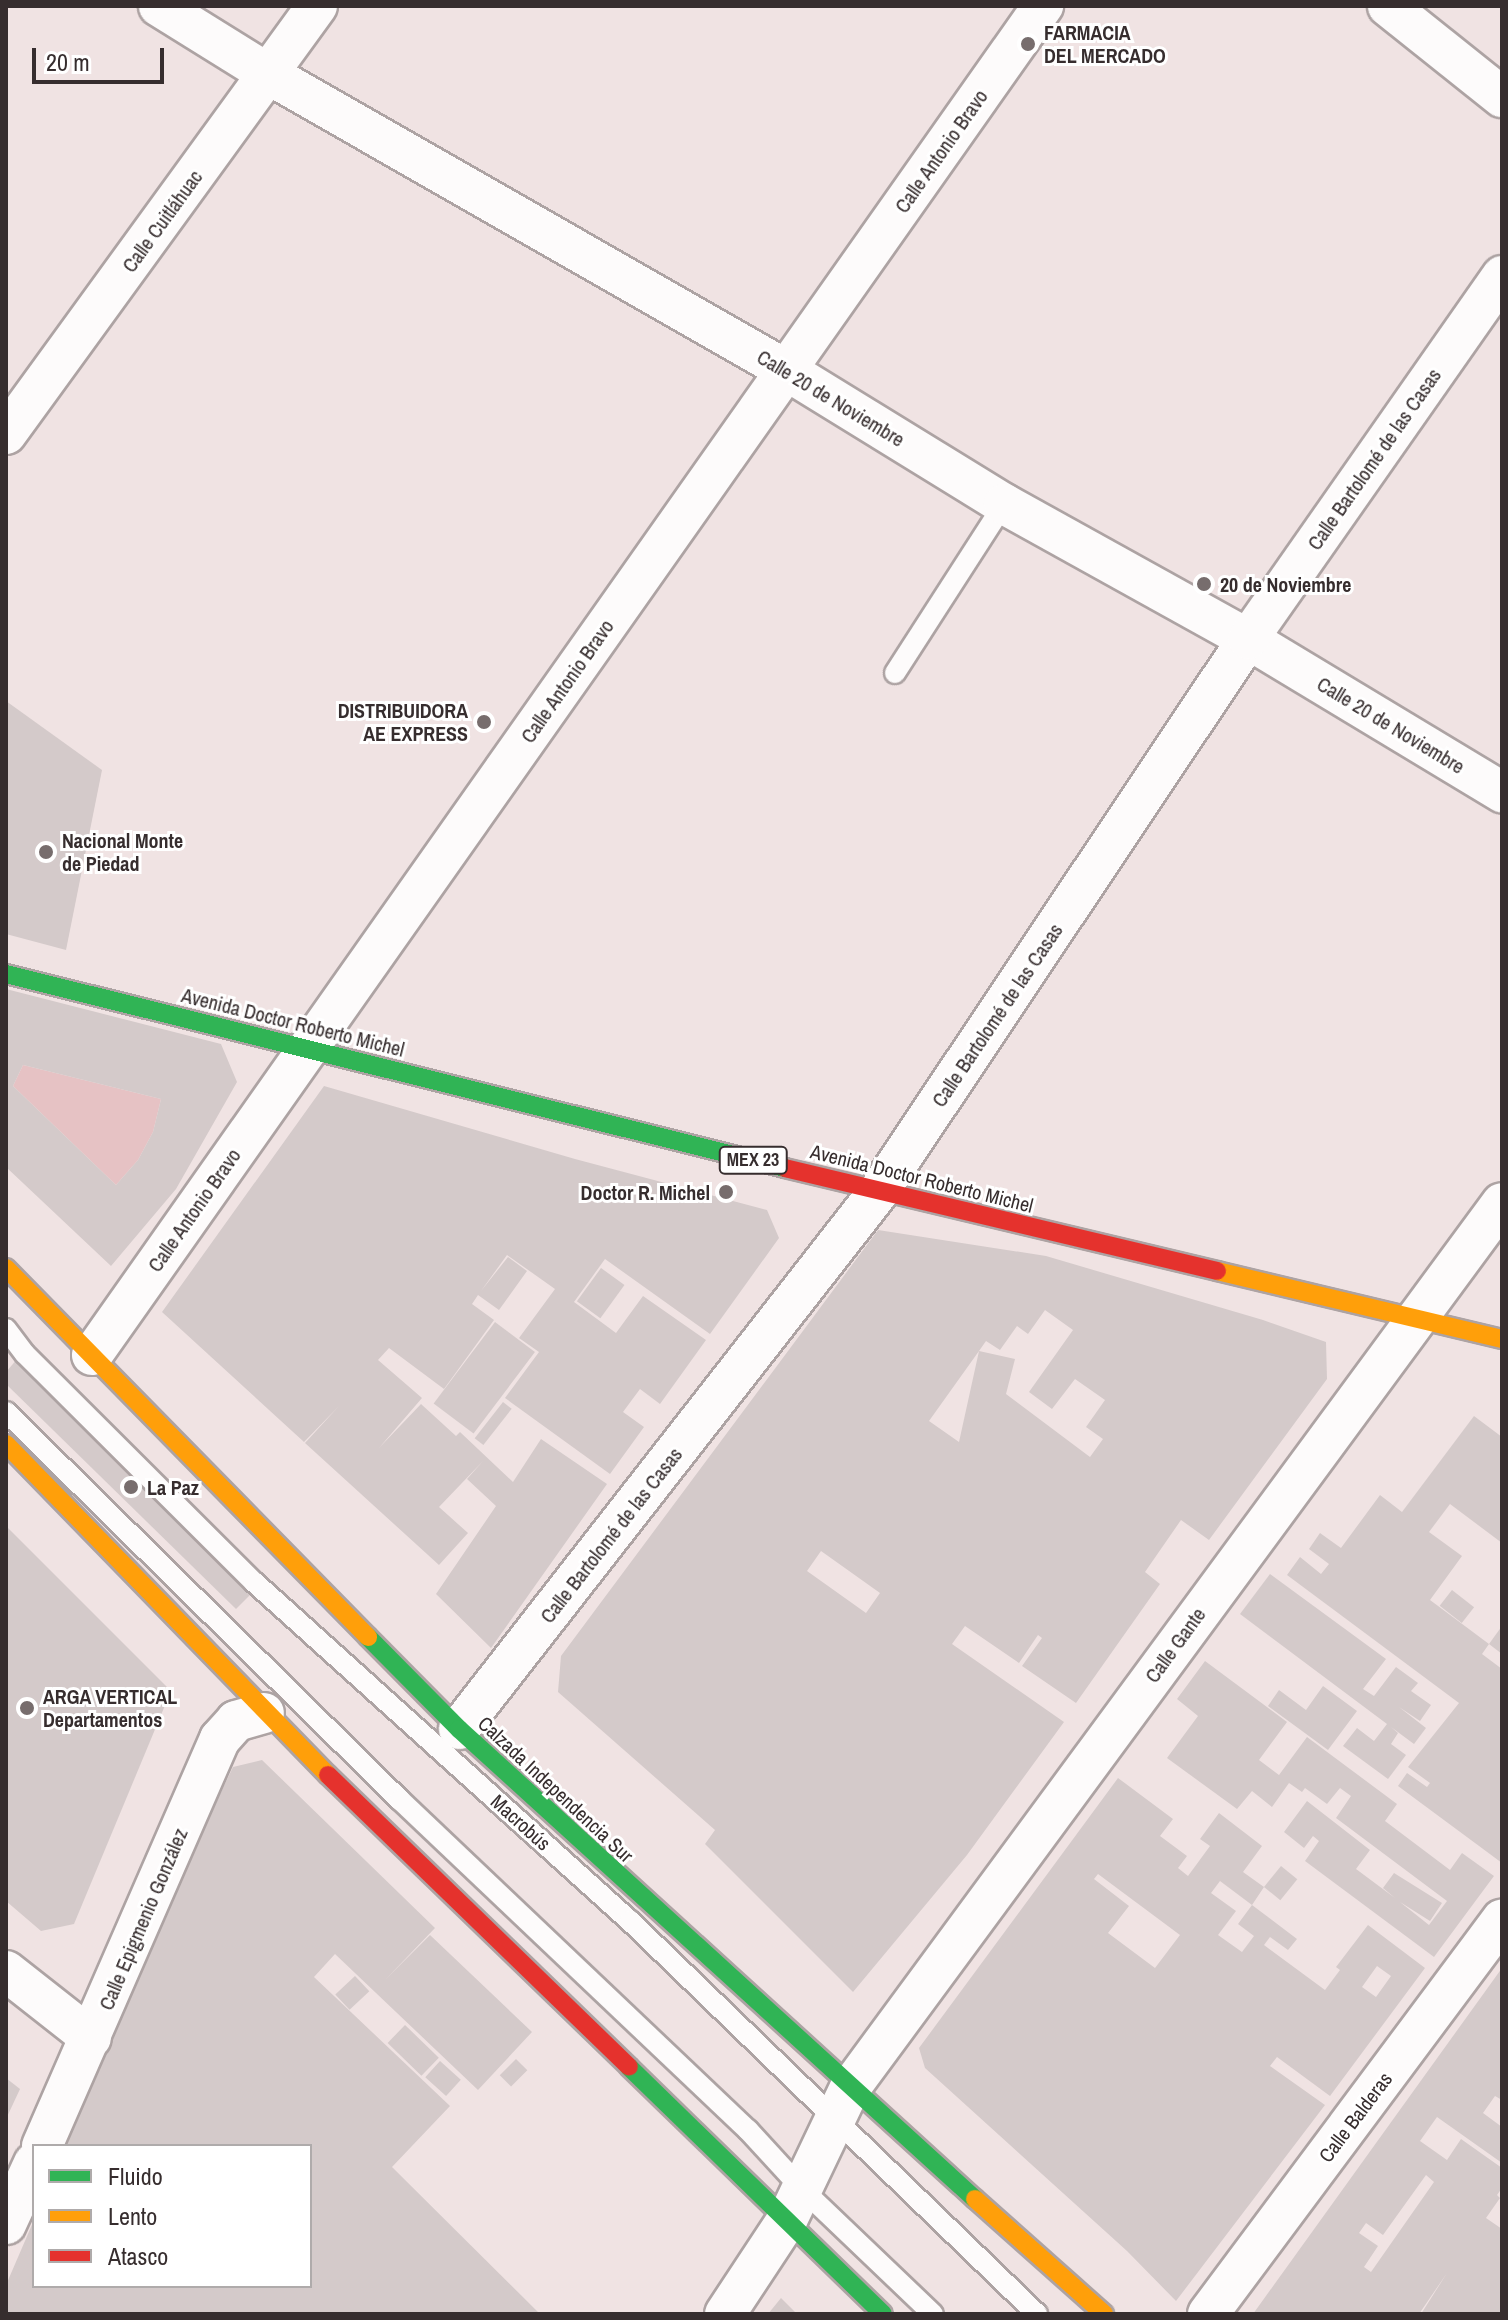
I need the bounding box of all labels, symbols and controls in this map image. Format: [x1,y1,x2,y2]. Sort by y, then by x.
place label: FARMACIA DEL MERCADO [1044,20,1166,67]
scale bar [36,32,168,82]
marker: FARMACIA DEL MERCADO [1019,35,1037,53]
text: 20 m [46,46,90,78]
street label: Calle Antonio Bravo [889,84,993,218]
street label: Calle Cuitláhuac [117,165,207,277]
street label: Calle 20 de Noviembre [753,345,909,451]
street label: Calle Bartolomé de las Casas [1302,364,1446,554]
place label: 20 de Noviembre [1220,572,1351,596]
marker: 20 de Noviembre [1195,575,1213,593]
street label: Calle Antonio Bravo [515,614,619,748]
street label: Calle 20 de Noviembre [1313,672,1469,778]
place label: DISTRIBUIDORA AE EXPRESS [338,698,468,745]
marker: DISTRIBUIDORA AE EXPRESS [475,713,493,731]
place label: Nacional Monte de Piedad [62,828,183,875]
marker: Nacional Monte de Piedad [37,843,55,861]
street label: Calle Bartolomé de las Casas [927,919,1067,1111]
street label: Avenida Doctor Roberto Michel [179,983,407,1061]
street label: Avenida Doctor Roberto Michel [808,1139,1036,1217]
street label: Calle Antonio Bravo [142,1143,246,1277]
road number: MEX 23 [717,1146,789,1174]
place label: Doctor R. Michel [581,1180,710,1204]
marker: Doctor R. Michel [717,1183,735,1201]
street label: Calle Bartolomé de las Casas [535,1442,687,1628]
place label: La Paz [147,1475,199,1499]
marker: La Paz [122,1478,140,1496]
street label: Calle Gante [1140,1603,1210,1687]
place label: ARGA VERTICAL Departamentos [43,1684,178,1731]
marker: ARGA VERTICAL Departamentos [18,1699,36,1717]
street label: Calzada Independencia Sur [473,1711,639,1867]
street label: Macrobús [486,1789,556,1855]
street label: Calle Epigmenio González [94,1825,192,2013]
street label: Calle Balderas [1313,2067,1397,2167]
legend [32,2144,312,2288]
text: Fluido [108,2160,163,2192]
text: Lento [108,2200,157,2232]
text: Atasco [108,2240,168,2272]

